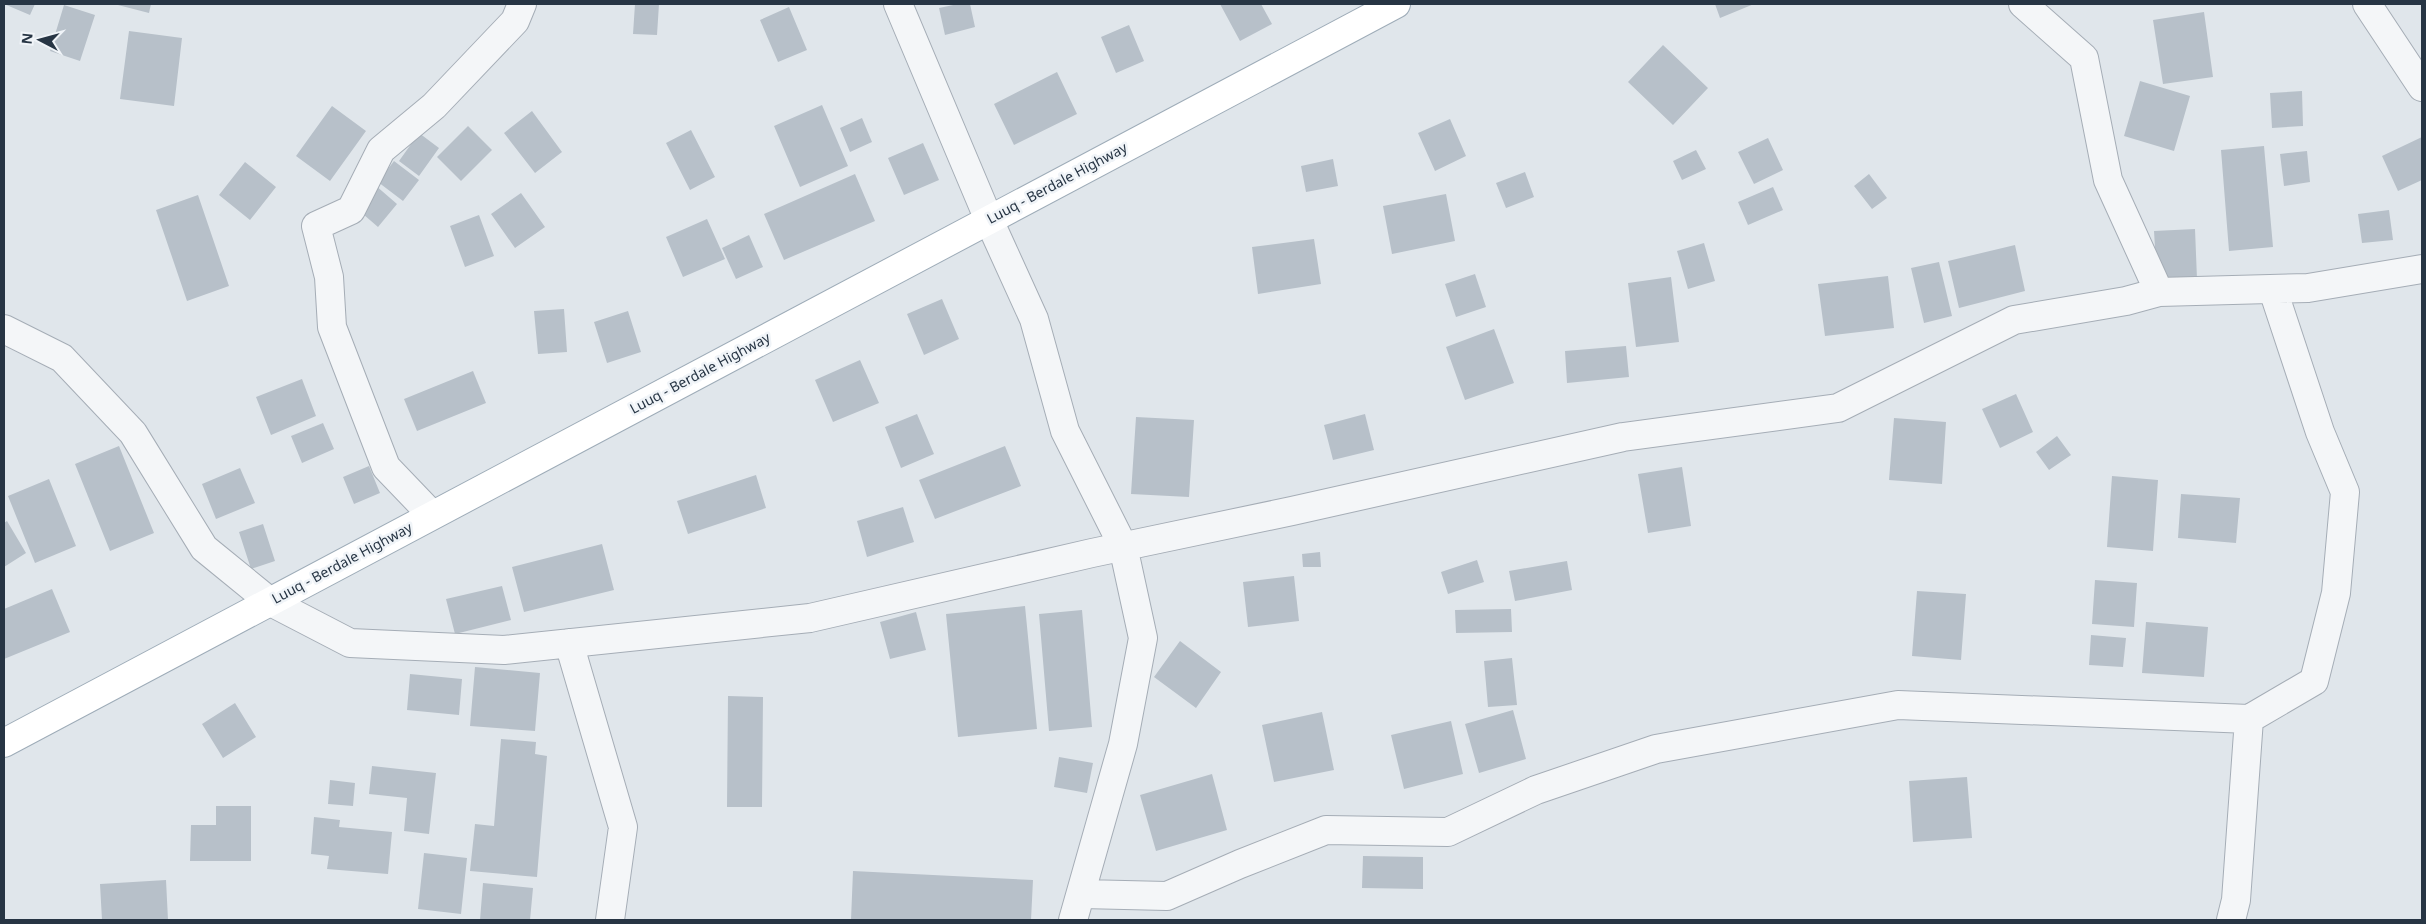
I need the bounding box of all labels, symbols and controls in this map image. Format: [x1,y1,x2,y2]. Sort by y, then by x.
north arrow [15,15,65,65]
text: N [17,32,37,45]
street label: Luuq - Berdale Highway [983,137,1131,228]
street label: Luuq - Berdale Highway [626,327,774,418]
street label: Luuq - Berdale Highway [268,517,416,608]

